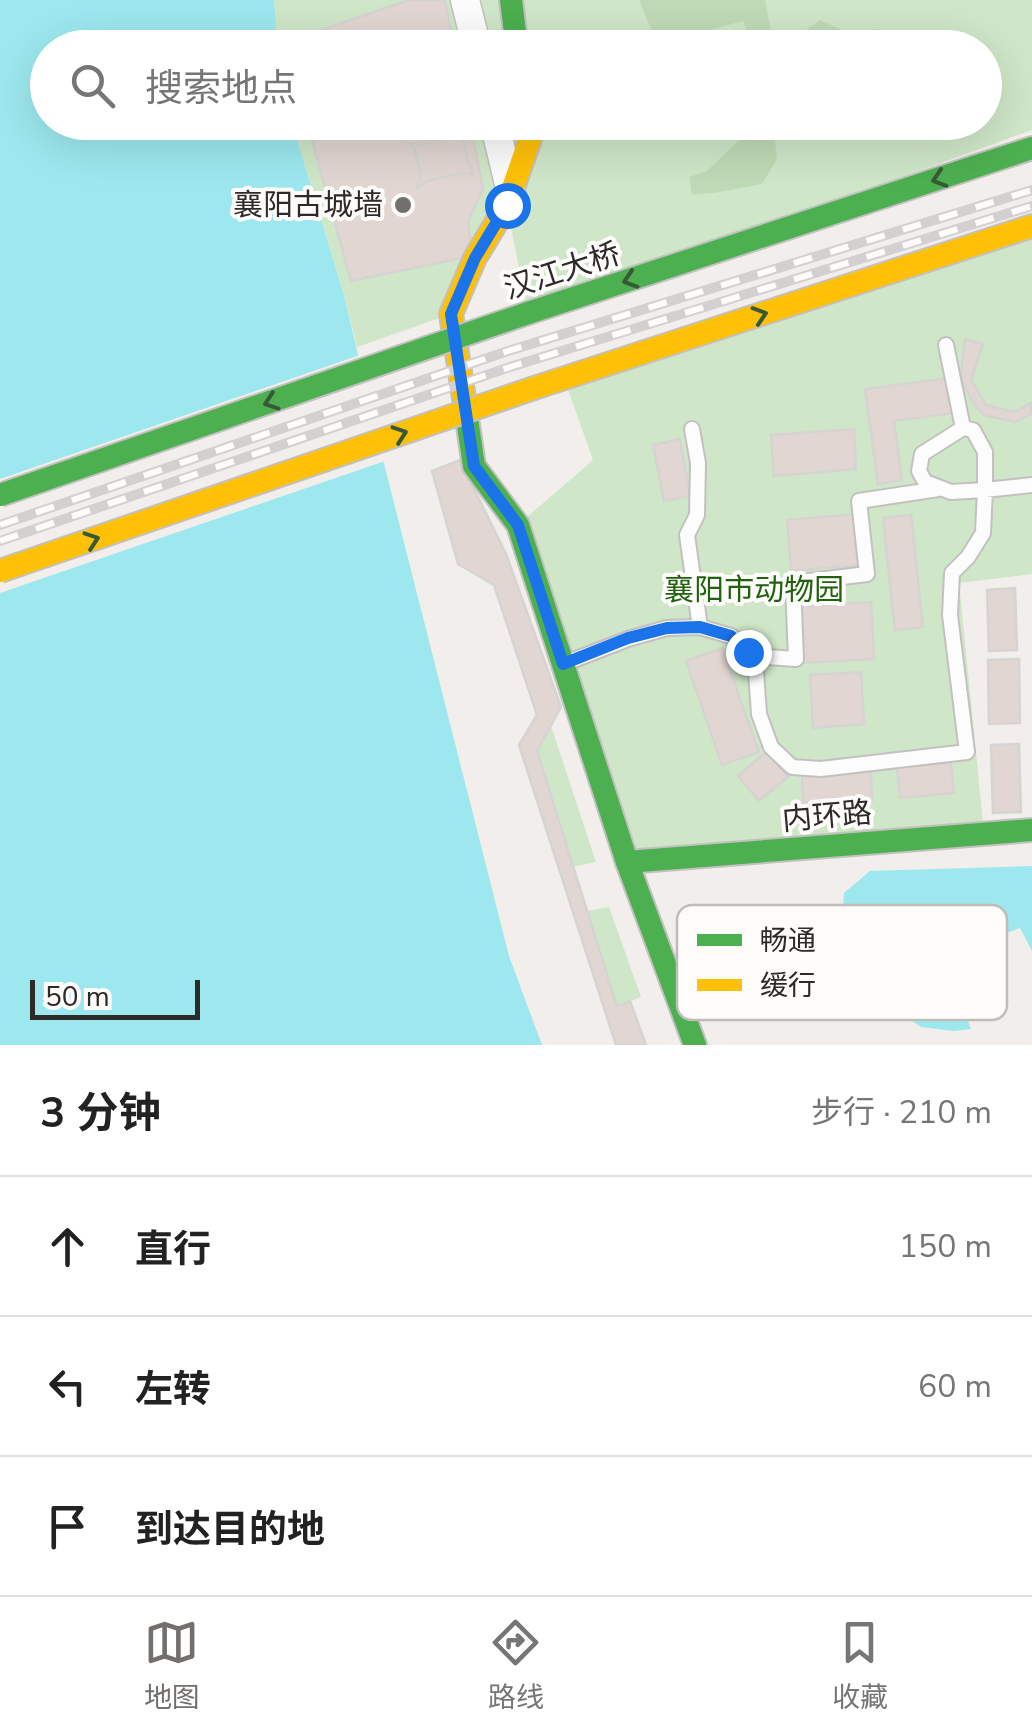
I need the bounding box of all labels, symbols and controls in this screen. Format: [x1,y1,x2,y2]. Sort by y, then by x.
search box [30,30,1002,140]
icon: search [65,58,120,113]
text: 搜索地点 [145,63,297,114]
one-way arrow [932,167,949,187]
route start [485,183,531,229]
place label: 襄阳古城墙 [233,185,383,226]
marker: 襄阳古城墙 [392,194,414,216]
street label: 汉江大桥 [499,233,626,310]
one-way arrow [623,268,640,288]
one-way arrow [751,306,768,326]
one-way arrow [263,390,280,410]
one-way arrow [390,425,407,446]
one-way arrow [83,531,100,551]
park label: 襄阳市动物园 [664,570,844,611]
route end [726,630,772,676]
street label: 内环路 [780,792,874,841]
legend [677,905,1007,1020]
text: 畅通 [760,922,816,960]
text: 缓行 [760,967,816,1005]
scale bar [30,975,200,1020]
text: 50 m [45,978,110,1016]
text: 3 分钟 [40,1085,161,1142]
text: 步行 · 210 m [811,1091,992,1134]
icon: ahead [40,1219,95,1274]
text: 直行 [135,1224,211,1275]
text: 150 m [899,1225,992,1268]
icon: left [40,1359,95,1414]
text: 左转 [135,1364,211,1415]
text: 60 m [918,1365,992,1408]
icon: arrive [40,1499,95,1554]
text: 到达目的地 [135,1504,325,1555]
tab: 地图 [144,1615,200,1717]
tab: 路线 [488,1615,544,1717]
tab: 收藏 [832,1615,888,1717]

